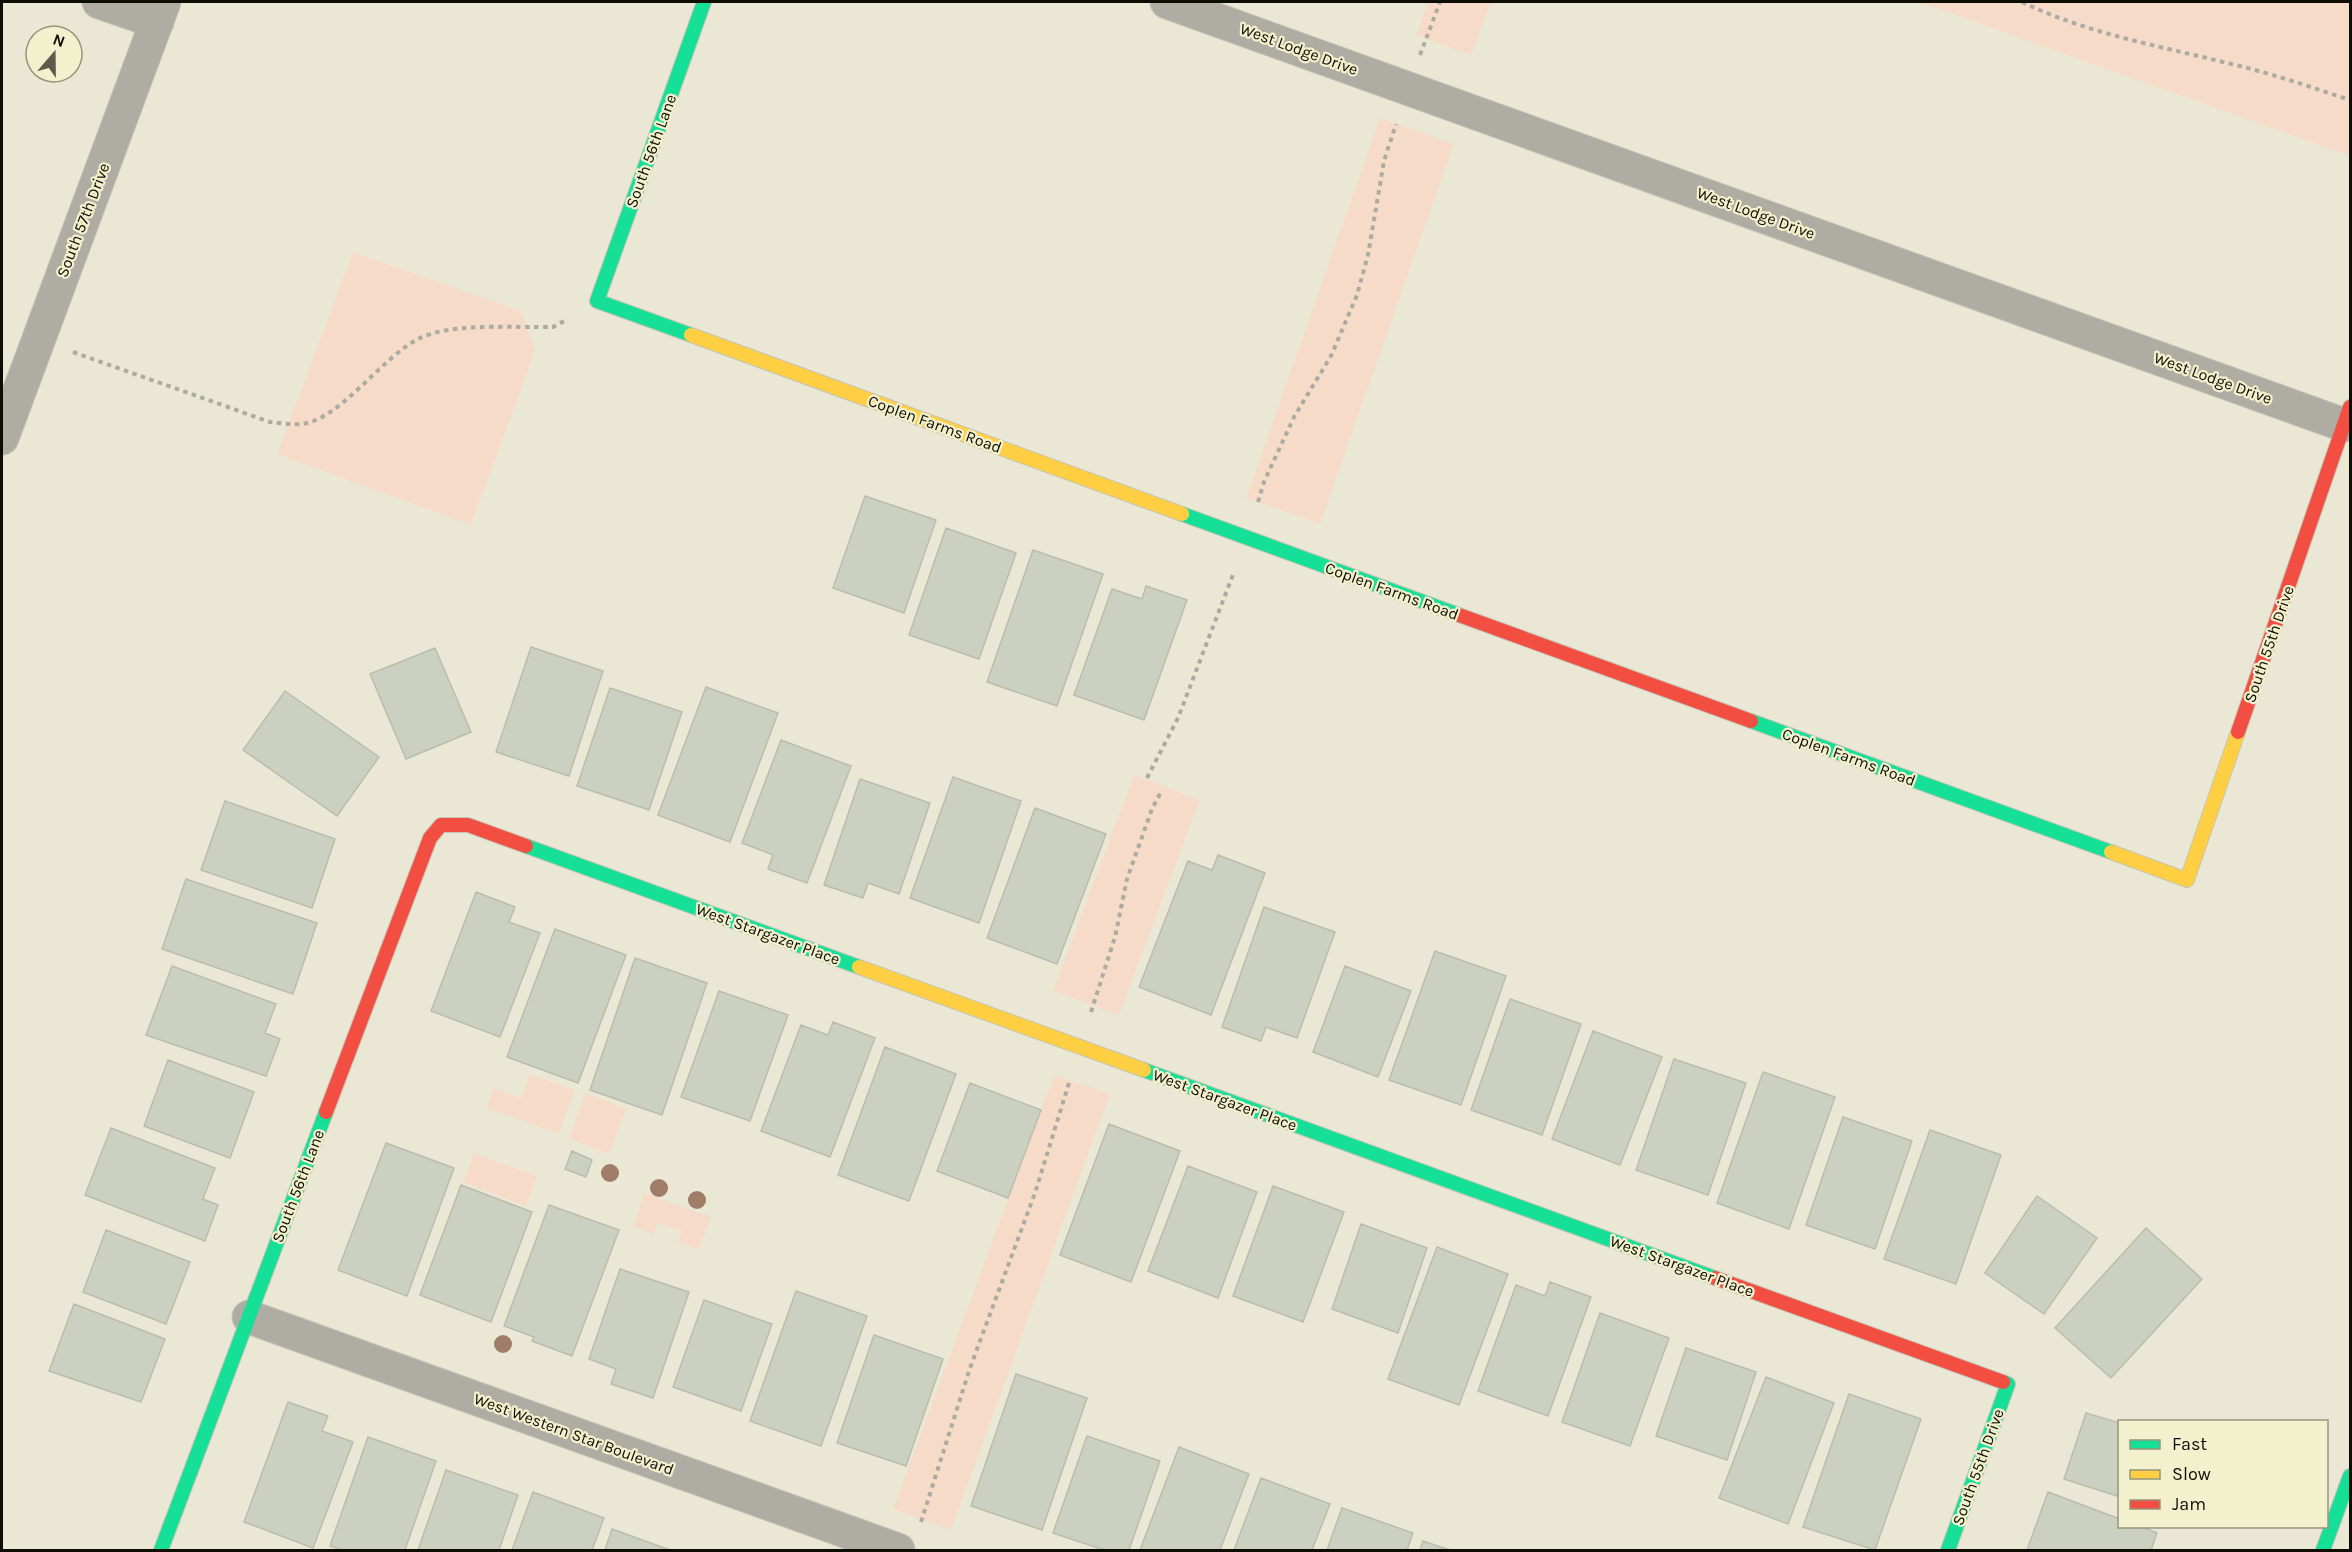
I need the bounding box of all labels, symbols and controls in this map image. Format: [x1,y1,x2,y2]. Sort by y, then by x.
street label: West Lodge Drive [1237,19,1361,79]
north arrow [24,24,84,84]
text: N [50,29,68,51]
street label: South 56th Lane [622,92,680,210]
street label: South 57th Drive [52,160,114,280]
street label: West Lodge Drive [1694,183,1818,243]
street label: West Lodge Drive [2151,348,2275,408]
street label: Coplen Farms Road [866,391,1004,457]
street label: Coplen Farms Road [1323,558,1461,624]
street label: South 55th Drive [2240,583,2298,705]
street label: Coplen Farms Road [1780,724,1918,790]
street label: West Stargazer Place [693,899,843,969]
street label: West Stargazer Place [1150,1065,1300,1135]
street label: South 56th Lane [268,1127,328,1245]
street label: West Stargazer Place [1607,1231,1757,1301]
street label: West Western Star Boulevard [471,1389,677,1479]
street label: South 55th Drive [1948,1406,2008,1528]
legend [2118,1420,2328,1528]
text: Fast [2172,1433,2207,1455]
text: Slow [2172,1463,2211,1485]
text: Jam [2172,1493,2206,1515]

